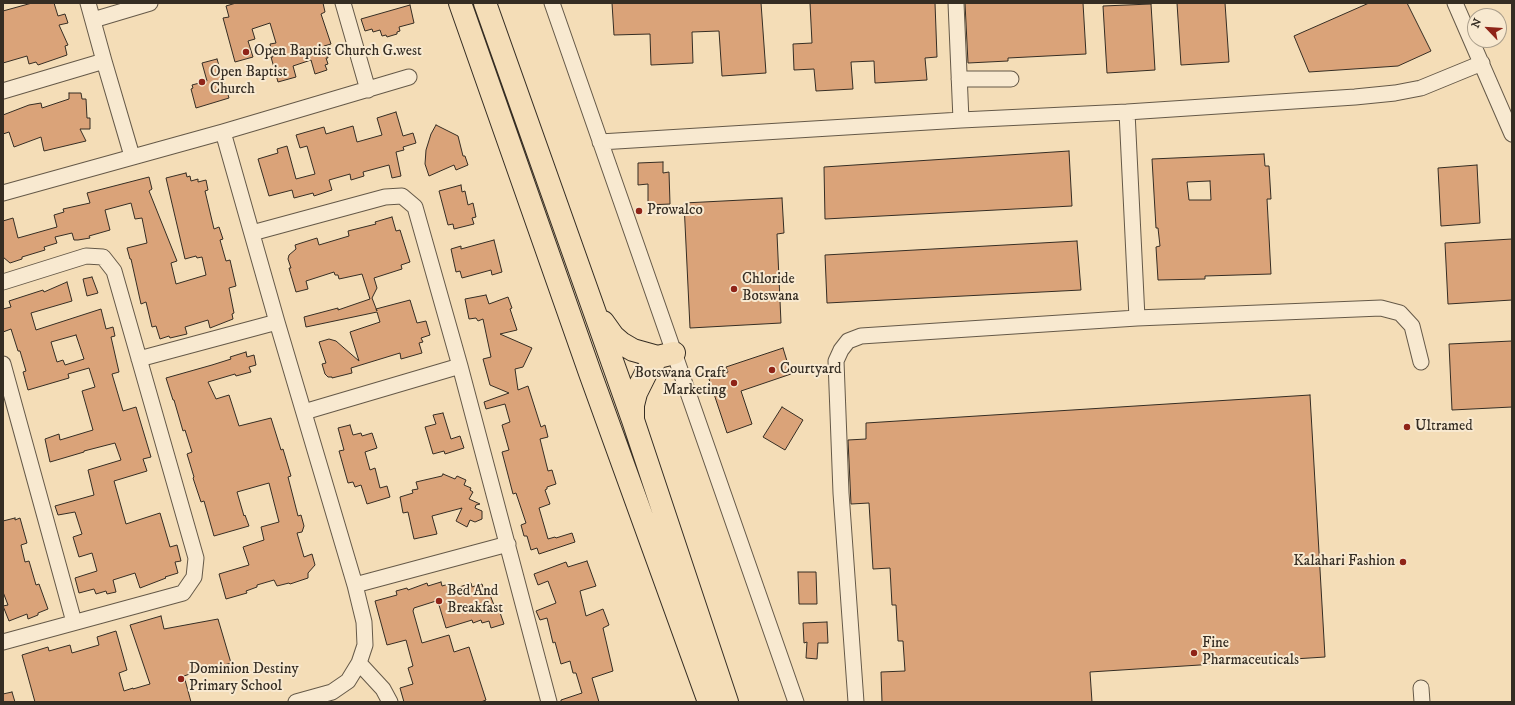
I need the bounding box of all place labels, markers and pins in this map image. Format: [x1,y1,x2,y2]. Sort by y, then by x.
place label: Open Baptist Church G.west [254,43,422,61]
marker: Open Baptist Church G.west [241,47,251,57]
place label: Open Baptist Church [210,64,287,99]
marker: Open Baptist Church [197,77,207,87]
place label: Prowalco [647,202,703,220]
marker: Prowalco [634,206,644,216]
place label: Chloride Botswana [742,271,799,306]
marker: Chloride Botswana [729,284,739,294]
place label: Courtyard [780,361,841,379]
place label: Botswana Craft Marketing [635,365,726,400]
marker: Courtyard [767,365,777,375]
marker: Botswana Craft Marketing [729,378,739,388]
place label: Ultramed [1415,418,1473,436]
marker: Ultramed [1402,422,1412,432]
place label: Kalahari Fashion [1293,553,1395,571]
marker: Kalahari Fashion [1398,557,1408,567]
place label: Bed And Breakfast [447,583,503,618]
marker: Bed And Breakfast [434,596,444,606]
place label: Fine Pharmaceuticals [1202,635,1299,670]
marker: Fine Pharmaceuticals [1189,648,1199,658]
place label: Dominion Destiny Primary School [189,661,299,696]
marker: Dominion Destiny Primary School [176,674,186,684]

